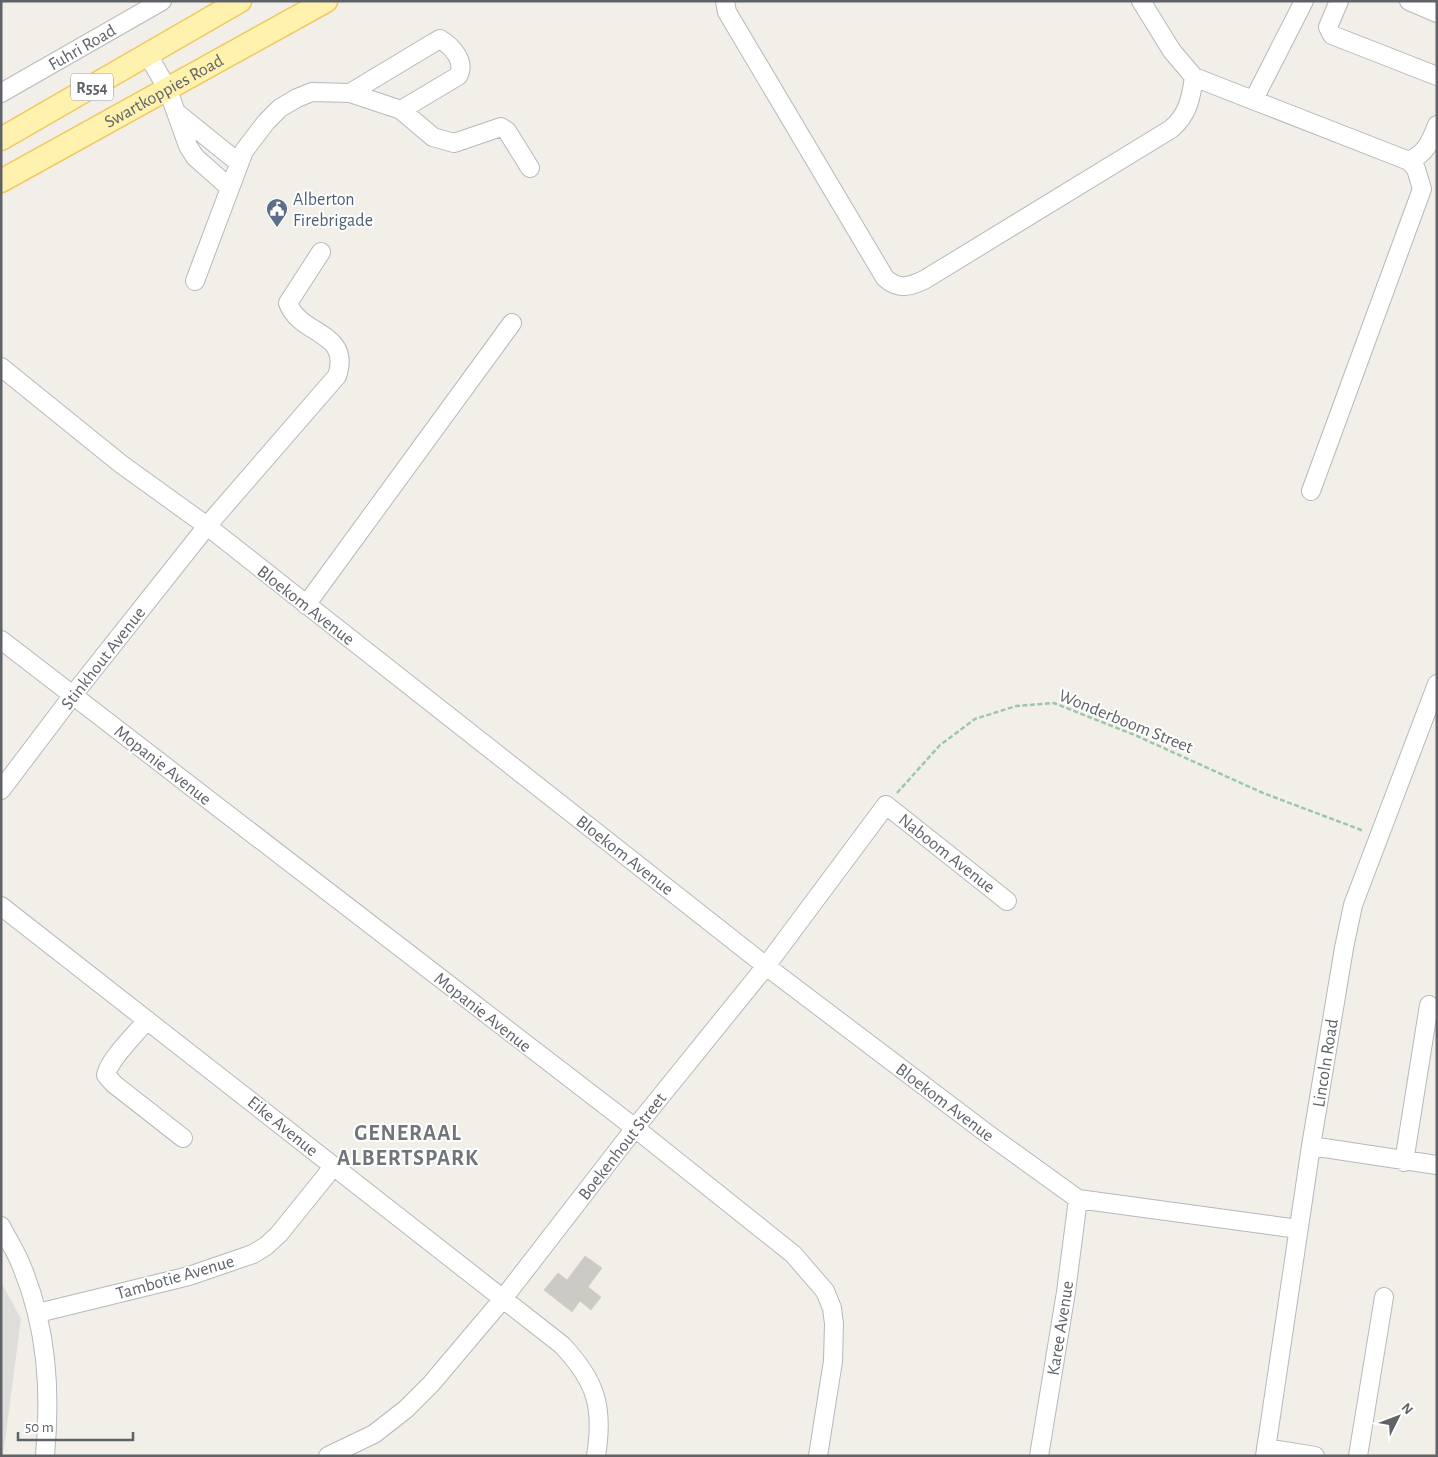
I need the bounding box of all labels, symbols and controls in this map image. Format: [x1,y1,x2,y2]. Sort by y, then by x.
street label: Fuhri Road [46,22,119,74]
street label: Swartkoppies Road [102,52,227,132]
road number: R554 [71,74,113,100]
place label: Alberton Firebrigade [293,191,373,230]
public building icon: Alberton Firebrigade [265,197,289,228]
street label: Bloekom Avenue [253,562,357,649]
street label: Stinkhout Avenue [58,604,149,713]
street label: Wonderboom Street [1056,687,1196,757]
street label: Mopanie Avenue [111,723,214,809]
street label: Naboom Avenue [895,811,998,897]
street label: Bloekom Avenue [572,812,676,899]
street label: Mopanie Avenue [431,970,534,1056]
street label: Lincoln Road [1310,1018,1342,1109]
street label: Bloekom Avenue [892,1060,997,1145]
street label: Boekenhout Street [575,1089,670,1204]
street label: Eike Avenue [244,1093,321,1160]
district label: GENERAAL ALBERTSPARK [337,1122,479,1169]
street label: Tambotie Avenue [114,1252,236,1303]
street label: Karee Avenue [1045,1280,1077,1377]
north arrow [1373,1392,1423,1442]
text: N [1398,1401,1415,1417]
scale bar [18,1410,132,1442]
text: 50 m [25,1420,54,1435]

